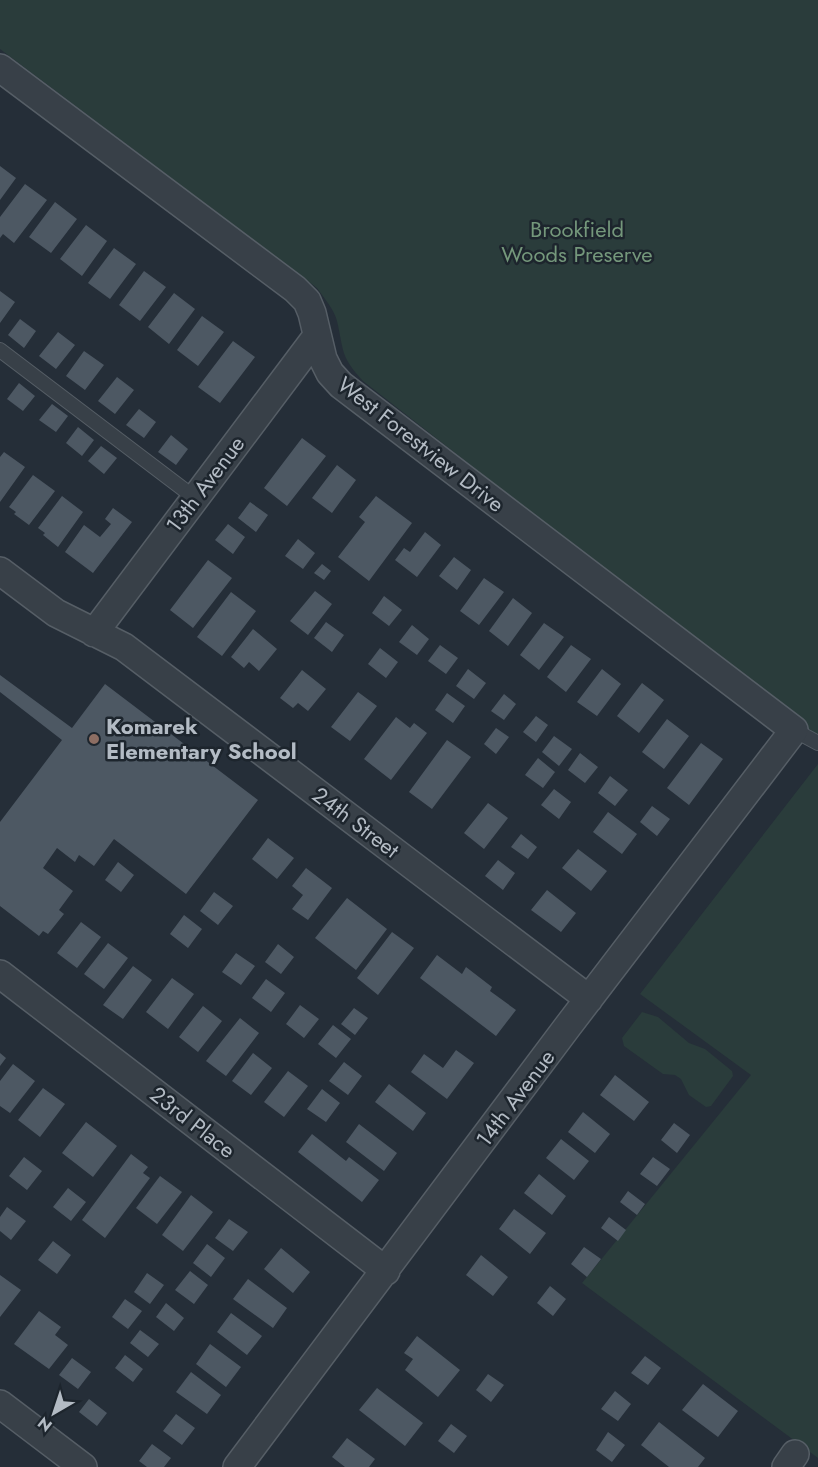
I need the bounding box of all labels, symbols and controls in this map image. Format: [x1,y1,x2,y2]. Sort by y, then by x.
park label: Brookfield Woods Preserve [501,213,653,270]
street label: West Forestview Drive [331,369,511,519]
street label: 13th Avenue [158,429,252,539]
place label: Komarek Elementary School [106,710,297,767]
marker: Komarek Elementary School [87,732,101,746]
street label: 24th Street [306,779,407,866]
street label: 14th Avenue [468,1043,562,1153]
street label: 23rd Place [143,1078,243,1166]
north arrow [24,1383,84,1443]
text: N [33,1411,57,1437]

